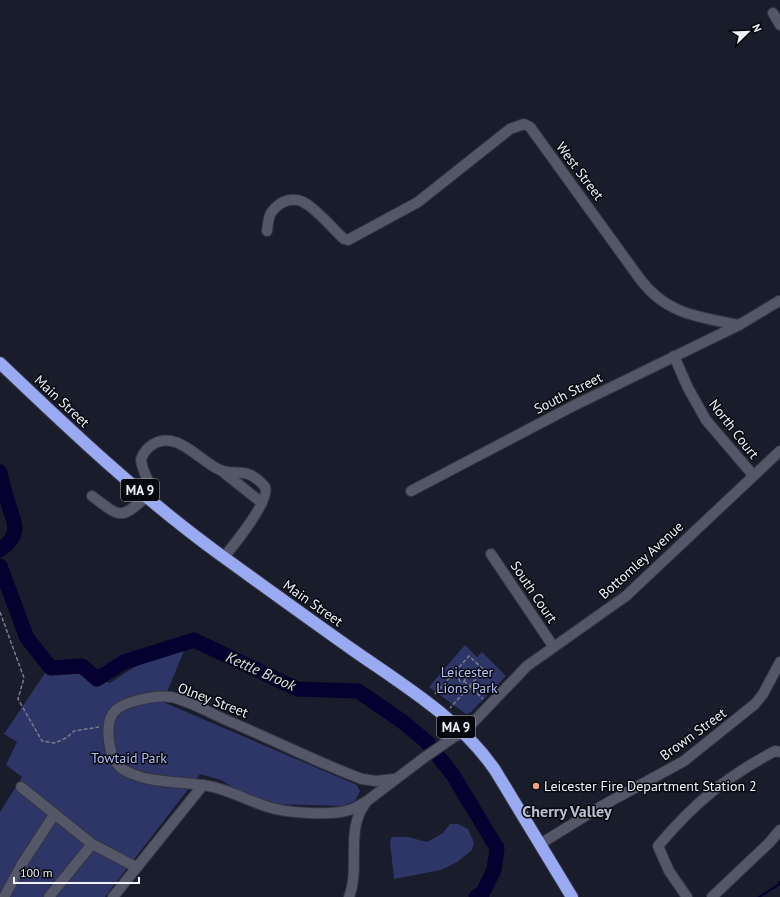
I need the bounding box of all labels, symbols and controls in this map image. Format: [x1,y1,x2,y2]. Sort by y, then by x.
north arrow [728,12,768,52]
text: N [749,22,765,34]
street label: West Street [552,138,608,204]
street label: South Street [531,368,605,418]
street label: Main Street [31,371,94,431]
street label: North Court [705,396,763,463]
road number: MA 9 [121,479,159,501]
street label: Bottomley Avenue [595,517,687,603]
street label: South Court [507,557,561,627]
street label: Main Street [280,576,347,630]
water label: Kettle Brook [223,647,300,695]
park label: Leicester Lions Park [436,663,498,697]
street label: Olney Street [175,678,251,722]
street label: Brown Street [656,704,730,764]
road number: MA 9 [437,716,475,738]
park label: Towtaid Park [91,749,167,767]
place label: Leicester Fire Department Station 2 [544,777,757,795]
marker: Leicester Fire Department Station 2 [531,781,541,791]
district label: Cherry Valley [522,801,612,821]
scale bar [14,859,139,885]
text: 100 m [20,865,53,880]

